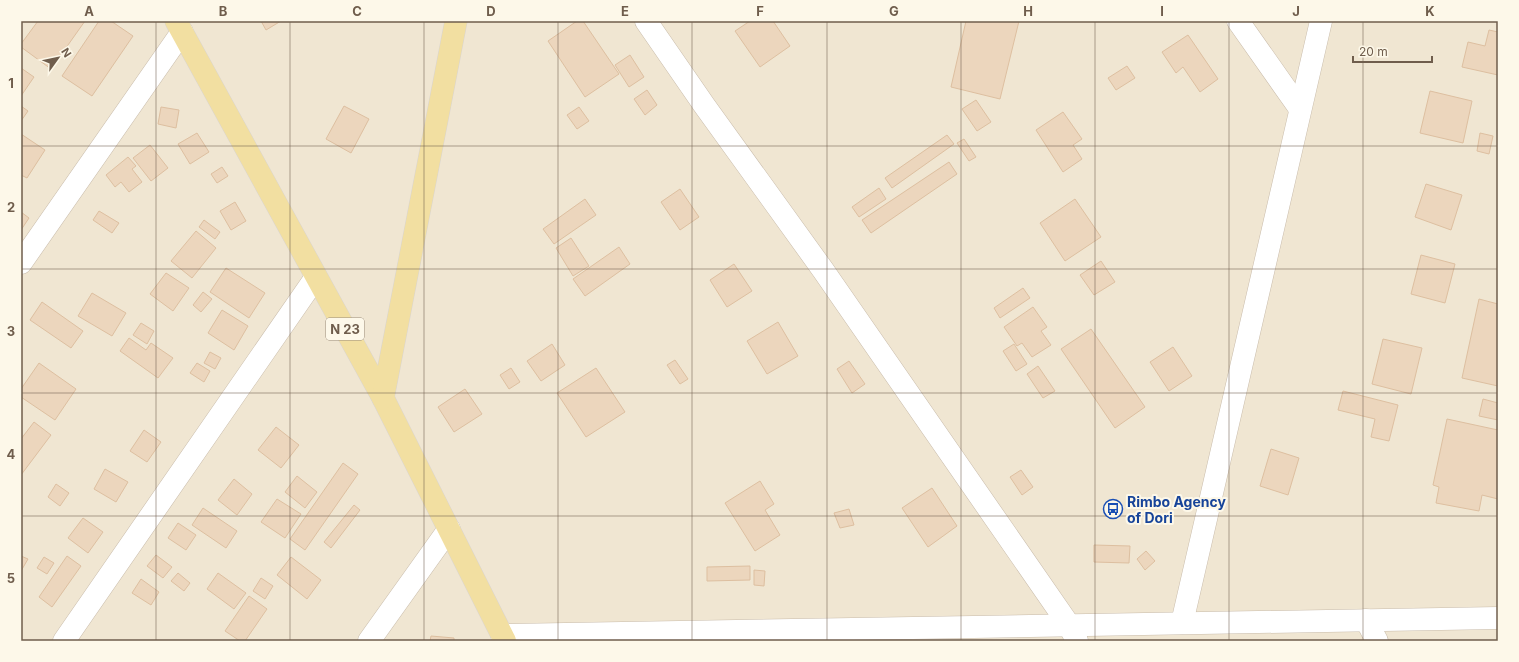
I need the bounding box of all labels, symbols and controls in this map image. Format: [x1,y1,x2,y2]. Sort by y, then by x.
text: A [84,3,94,19]
text: B [219,3,228,19]
text: C [352,3,362,19]
text: D [486,3,496,19]
text: E [621,3,629,19]
text: F [756,3,764,19]
text: G [889,3,899,19]
text: H [1023,3,1033,19]
text: I [1160,3,1164,19]
text: J [1292,3,1300,19]
text: K [1425,3,1435,19]
north arrow [38,38,78,78]
scale bar [1353,38,1432,64]
text: 20 m [1359,44,1388,59]
text: N [58,45,75,60]
text: 1 [8,75,14,91]
text: 2 [7,199,15,215]
road number: N 23 [326,318,364,340]
text: 3 [7,323,15,339]
text: 4 [7,446,16,462]
place label: Rimbo Agency of Dori [1127,493,1227,526]
bus stop icon: Rimbo Agency of Dori [1102,498,1124,520]
text: 5 [7,570,15,586]

